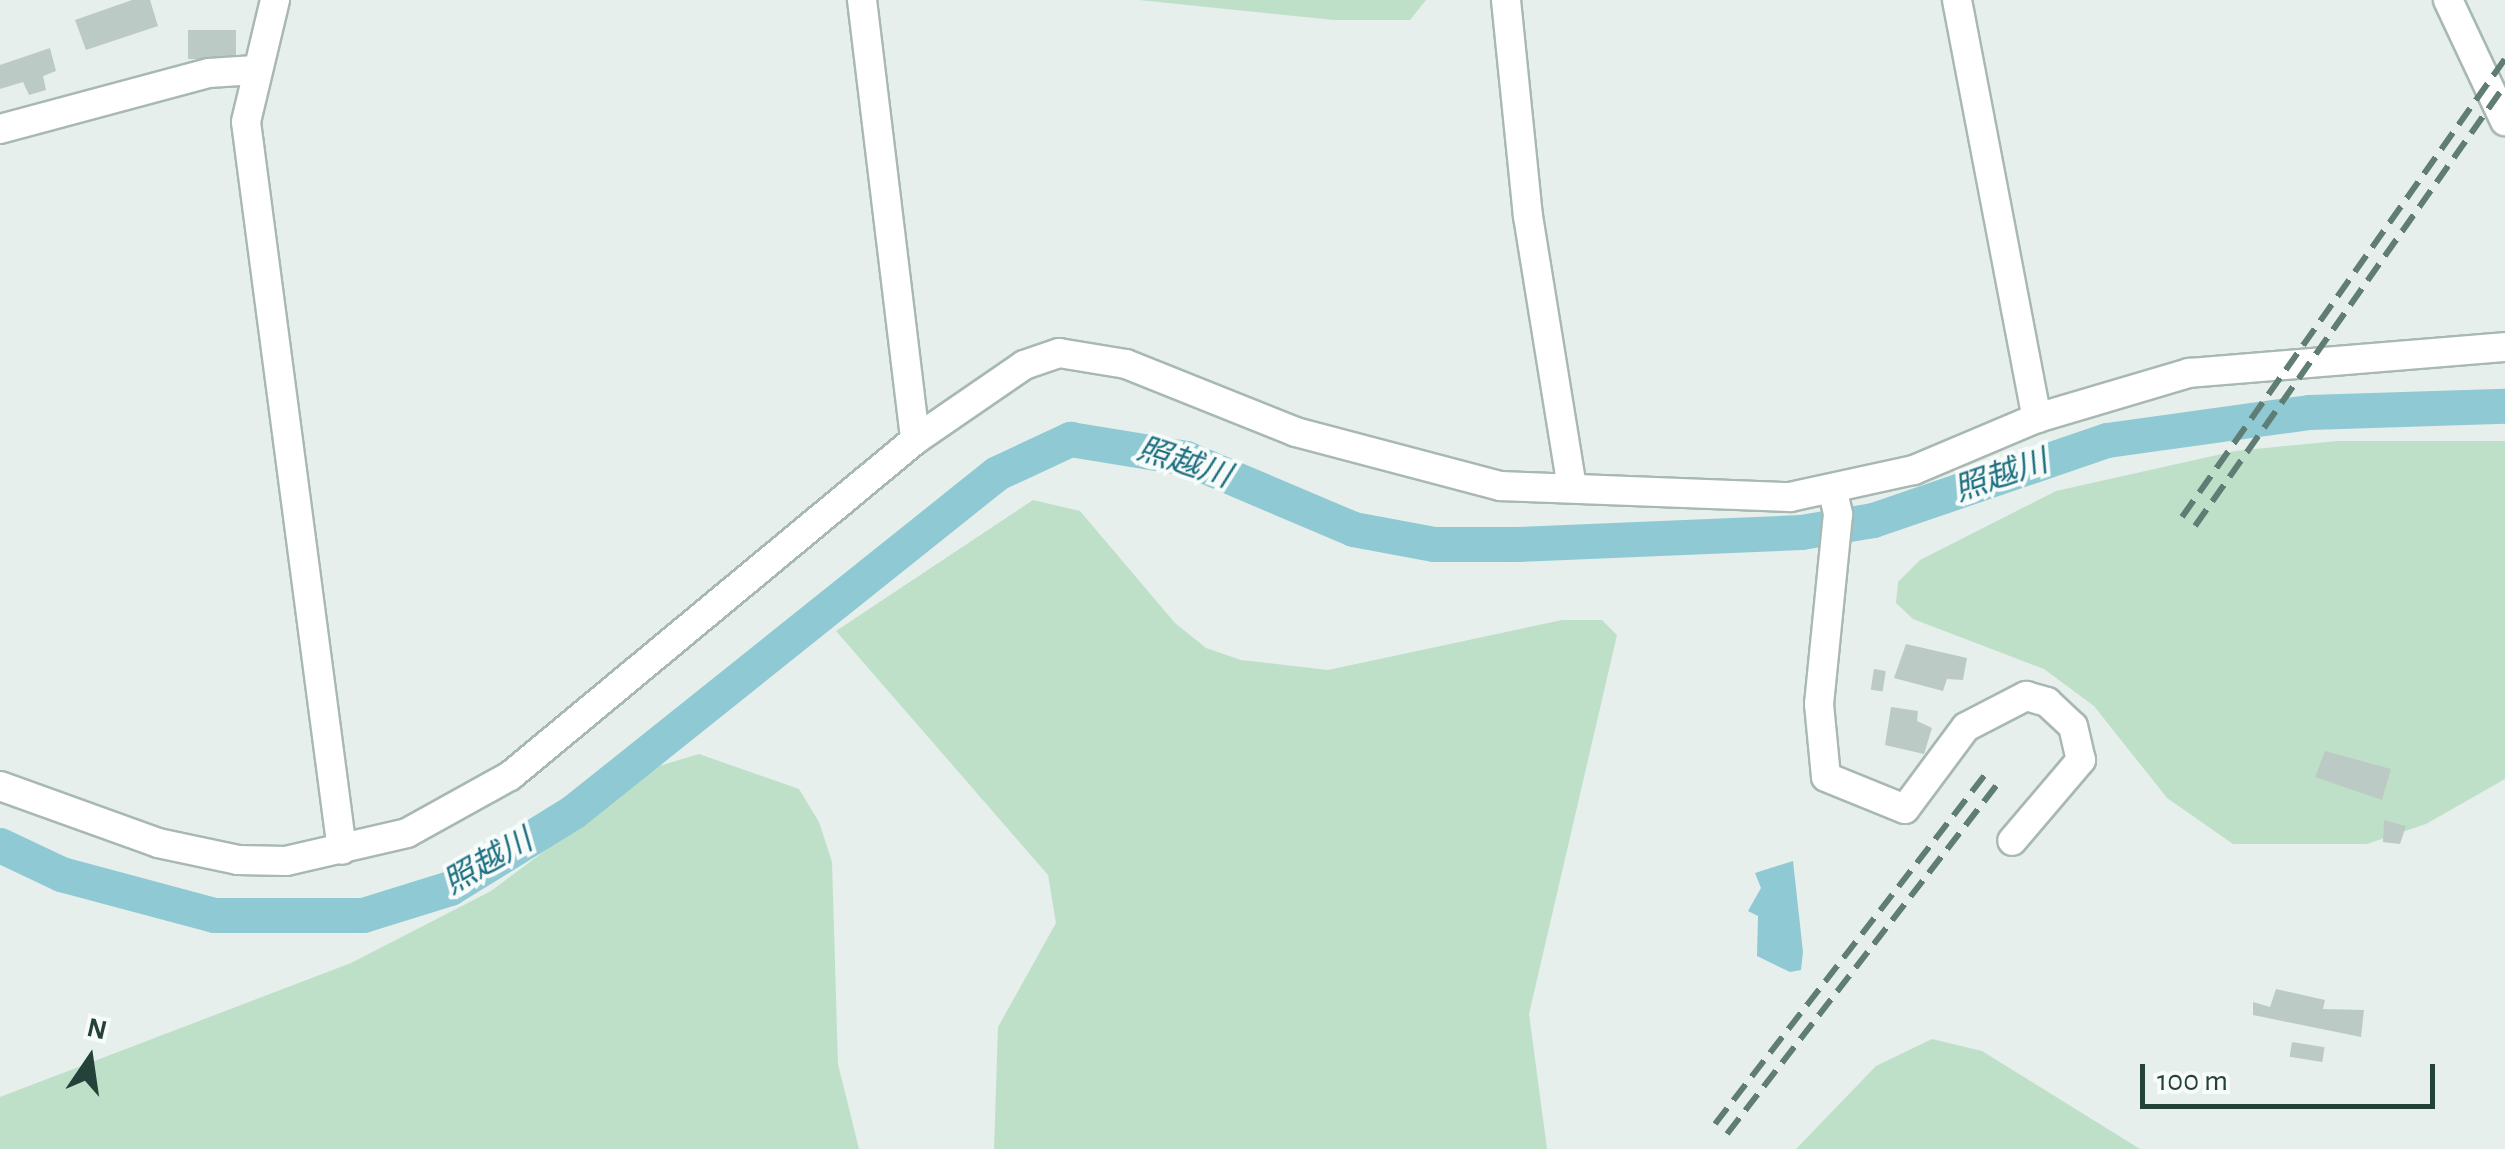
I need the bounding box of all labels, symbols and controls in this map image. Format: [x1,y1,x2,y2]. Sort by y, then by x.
water label: 照越川 [1132,430,1236,496]
water label: 照越川 [1949,442,2053,510]
water label: 照越川 [437,821,539,903]
north arrow [40,1009,140,1109]
text: N [84,1014,109,1046]
scale bar [2145,1044,2440,1106]
text: 100 m [2157,1066,2228,1096]

